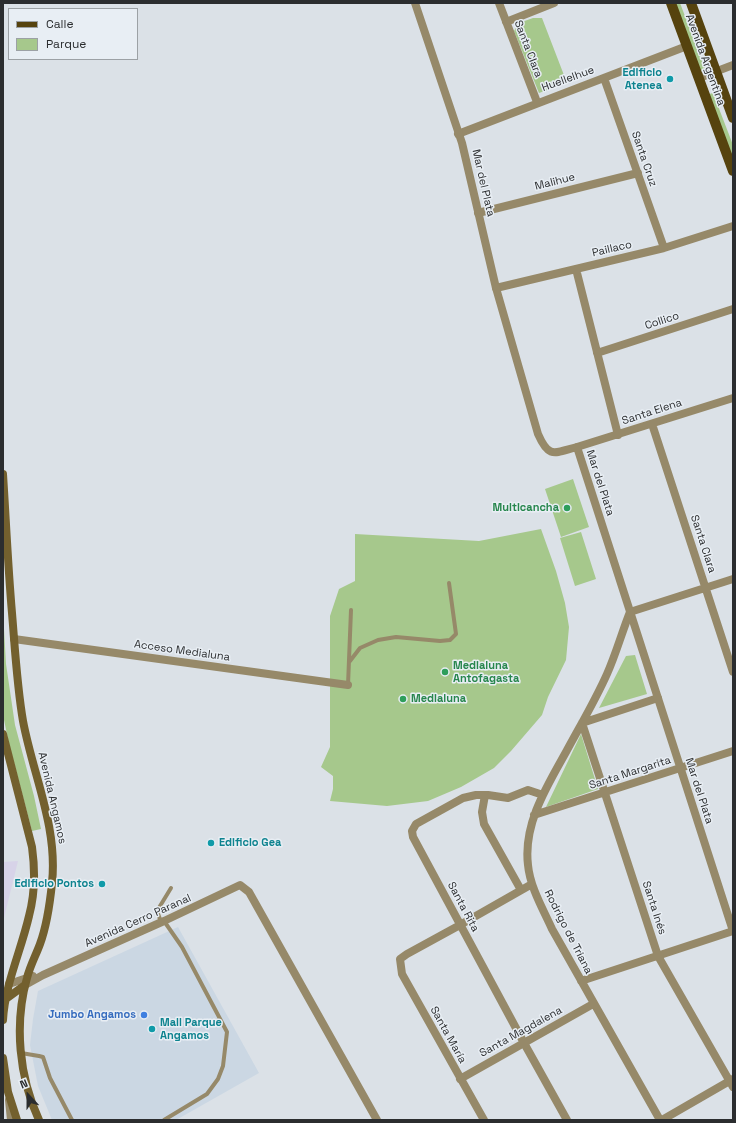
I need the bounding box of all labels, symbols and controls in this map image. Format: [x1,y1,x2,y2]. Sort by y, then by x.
legend [8,8,138,60]
street label: Avenida Argentina [682,12,728,108]
text: Calle [46,16,74,32]
street label: Santa Clara [511,19,545,79]
text: Parque [46,36,86,52]
street label: Huellelhue [540,63,596,95]
place label: Edificio Atenea [622,66,662,92]
marker: Edificio Atenea [665,74,675,84]
street label: Santa Cruz [628,130,660,188]
street label: Mar del Plata [469,148,497,218]
street label: Malihue [533,171,577,193]
street label: Paillaco [591,238,633,260]
street label: Collico [643,309,681,333]
street label: Santa Elena [620,396,684,428]
street label: Mar del Plata [583,448,617,518]
place label: Multicancha [492,501,559,515]
marker: Multicancha [562,503,572,513]
street label: Santa Clara [687,513,719,575]
street label: Acceso Medialuna [133,638,231,664]
place label: Medialuna Antofagasta [453,659,519,685]
marker: Medialuna Antofagasta [440,667,450,677]
place label: Medialuna [411,692,466,706]
marker: Medialuna [398,694,408,704]
street label: Avenida Angamos [35,751,69,845]
street label: Santa Margarita [587,754,673,792]
street label: Mar del Plata [682,756,716,826]
place label: Edificio Gea [219,836,281,850]
marker: Edificio Gea [206,838,216,848]
place label: Edificio Pontos [14,877,94,891]
marker: Edificio Pontos [97,879,107,889]
street label: Santa Rita [444,880,482,934]
street label: Santa Inés [639,880,669,936]
street label: Rodrigo de Triana [541,888,595,976]
street label: Avenida Cerro Paranal [83,892,193,950]
street label: Santa María [427,1004,469,1066]
street label: Santa Magdalena [477,1004,565,1060]
place label: Jumbo Angamos [48,1008,136,1022]
marker: Jumbo Angamos [139,1010,149,1020]
place label: Mall Parque Angamos [160,1016,222,1042]
marker: Mall Parque Angamos [147,1024,157,1034]
north arrow [8,1075,48,1115]
text: N [18,1076,30,1092]

